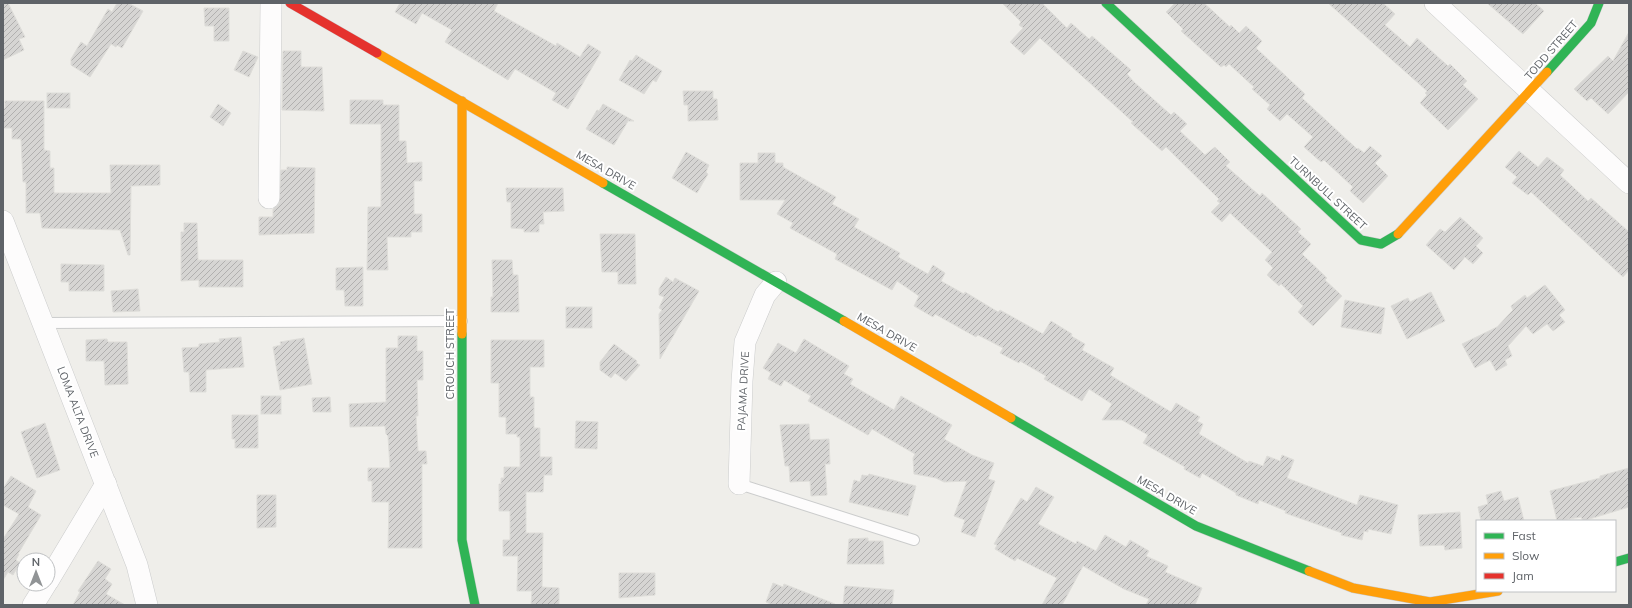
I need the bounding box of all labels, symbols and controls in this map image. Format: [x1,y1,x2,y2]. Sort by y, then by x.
street label: TODD STREET [1521,17,1581,83]
street label: MESA DRIVE [574,147,638,193]
street label: TURNBULL STREET [1286,153,1370,233]
street label: CROUCH STREET [443,308,457,399]
street label: MESA DRIVE [855,309,919,355]
street label: PAJAMA DRIVE [734,351,752,431]
street label: LOMA ALTA DRIVE [54,364,102,460]
street label: MESA DRIVE [1135,472,1199,518]
legend [1476,520,1616,592]
text: Fast [1512,528,1536,543]
text: Slow [1512,548,1540,563]
north arrow [16,552,56,592]
text: N [32,555,40,569]
text: Jam [1512,568,1534,583]

